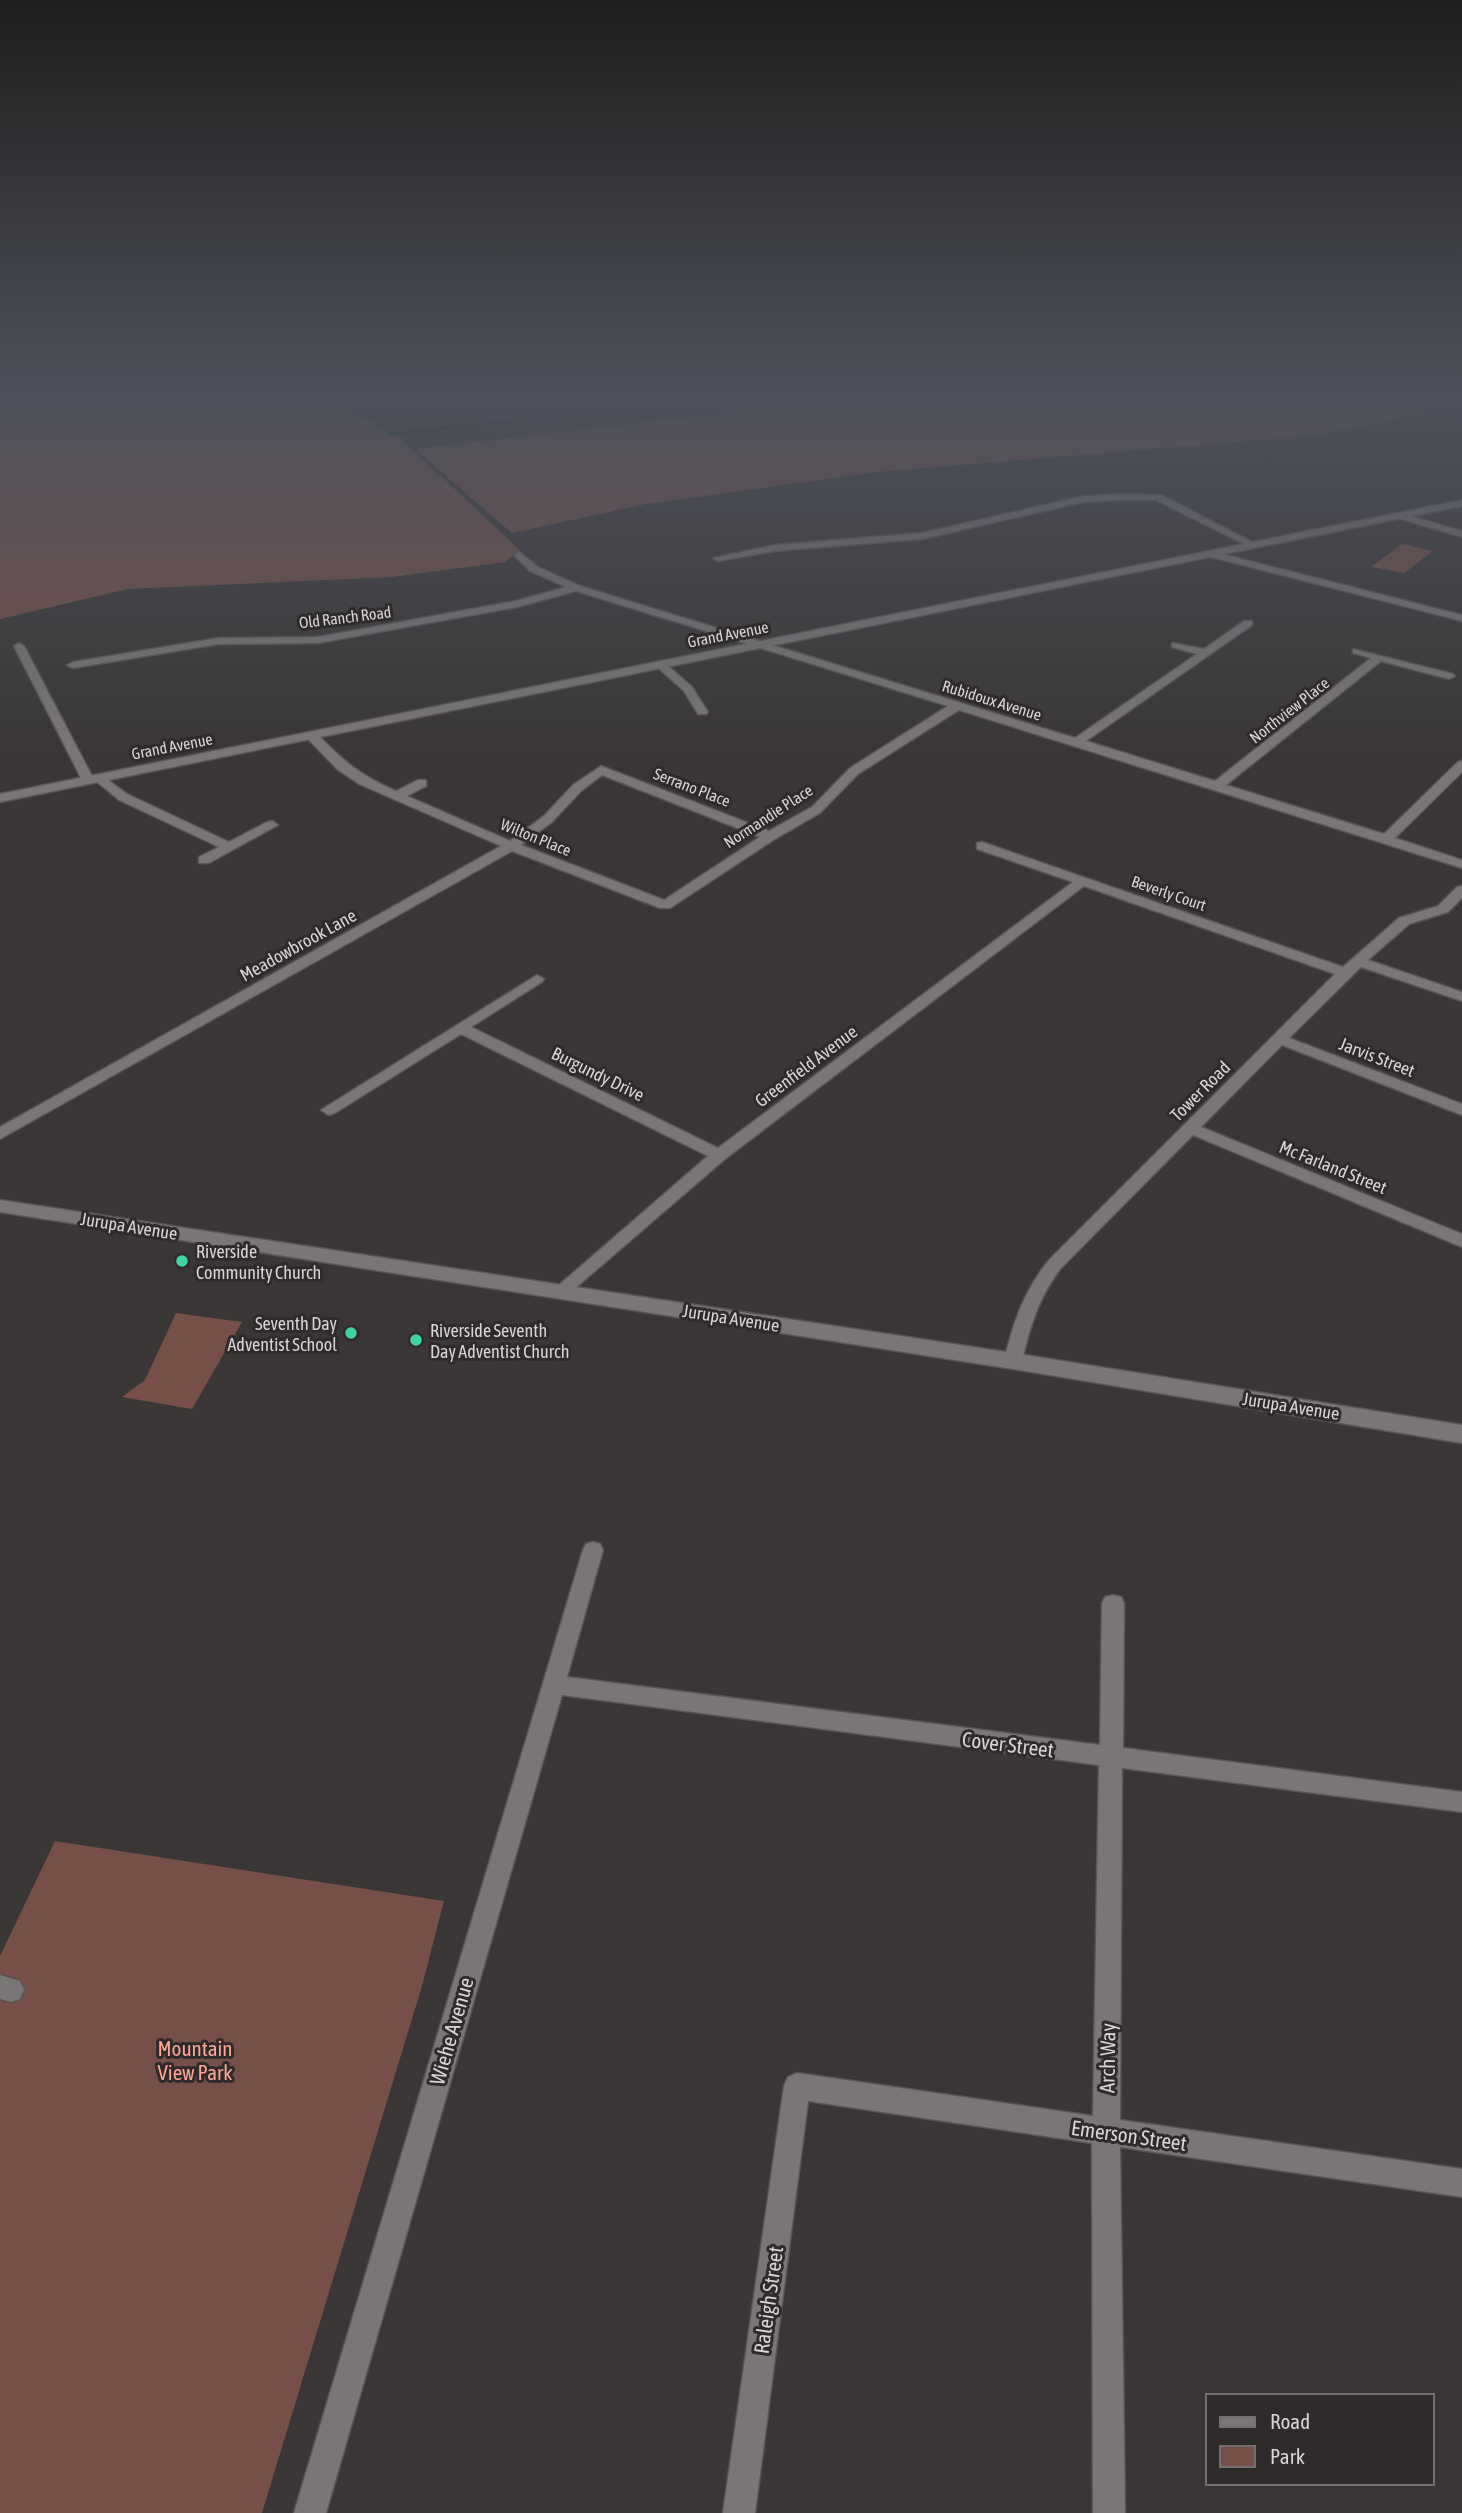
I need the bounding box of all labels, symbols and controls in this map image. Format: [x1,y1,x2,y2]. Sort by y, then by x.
street label: Old Ranch Road [298,602,392,632]
street label: Grand Avenue [686,617,770,651]
street label: Northview Place [1246,673,1332,747]
street label: Rubidoux Avenue [940,676,1044,724]
street label: Grand Avenue [130,729,214,763]
street label: Serrano Place [651,764,733,810]
street label: Normandie Place [720,781,816,851]
street label: Wilton Place [498,815,574,859]
street label: Beverly Court [1129,872,1209,915]
street label: Meadowbrook Lane [236,904,360,986]
street label: Greenfield Avenue [751,1021,861,1111]
street label: Jarvis Street [1336,1033,1418,1081]
street label: Burgundy Drive [548,1043,648,1105]
street label: Tower Road [1166,1057,1234,1125]
street label: Mc Farland Street [1276,1136,1390,1198]
street label: Jurupa Avenue [79,1208,179,1244]
place label: Riverside Community Church [196,1241,321,1283]
marker: Riverside Community Church [174,1253,190,1269]
street label: Jurupa Avenue [681,1300,781,1336]
place label: Seventh Day Adventist School [228,1313,337,1355]
place label: Riverside Seventh Day Adventist Church [430,1320,569,1362]
marker: Seventh Day Adventist School [343,1325,359,1341]
marker: Riverside Seventh Day Adventist Church [408,1332,424,1348]
street label: Jurupa Avenue [1241,1388,1341,1424]
street label: Cover Street [961,1726,1055,1762]
street label: Wiehe Avenue [424,1975,478,2087]
street label: Arch Way [1094,2022,1120,2093]
park label: Mountain View Park [157,2036,233,2084]
street label: Emerson Street [1070,2115,1188,2155]
street label: Raleigh Street [749,2245,787,2355]
legend [1206,2394,1434,2485]
text: Road [1270,2409,1310,2433]
text: Park [1270,2444,1305,2468]

